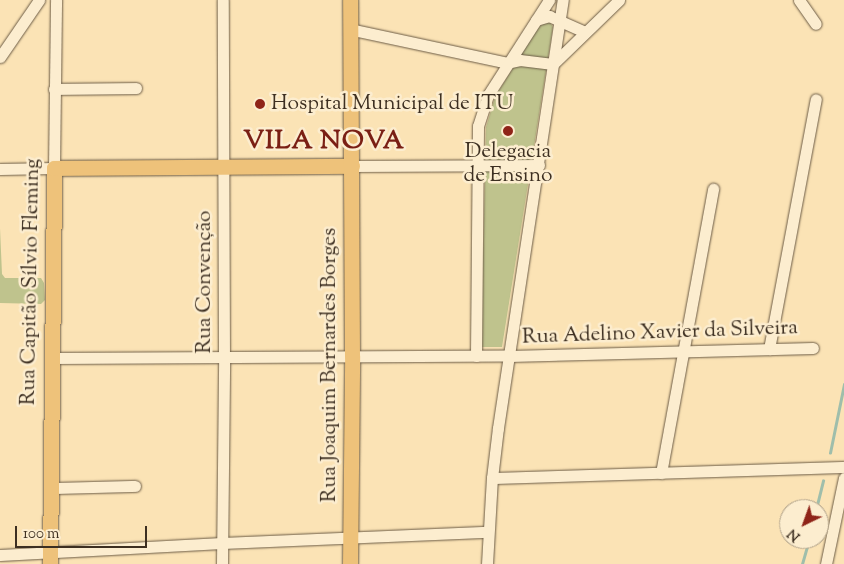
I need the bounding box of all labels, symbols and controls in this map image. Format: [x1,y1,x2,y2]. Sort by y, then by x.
place label: Hospital Municipal de ITU [271,91,513,117]
marker: Hospital Municipal de ITU [253,97,267,111]
marker: Delegacia de Ensino [502,125,514,137]
district label: VILA NOVA [242,126,406,158]
place label: Delegacia de Ensino [464,139,552,189]
street label: Rua Capitão Sílvio Fleming [16,158,46,406]
street label: Rua Convenção [192,210,218,354]
street label: Rua Joaquim Bernardes Borges [317,228,343,502]
street label: Rua Adelino Xavier da Silveira [522,316,798,350]
north arrow [779,499,829,549]
scale bar [18,516,150,548]
text: N [784,523,805,546]
text: 100 m [23,524,59,545]

